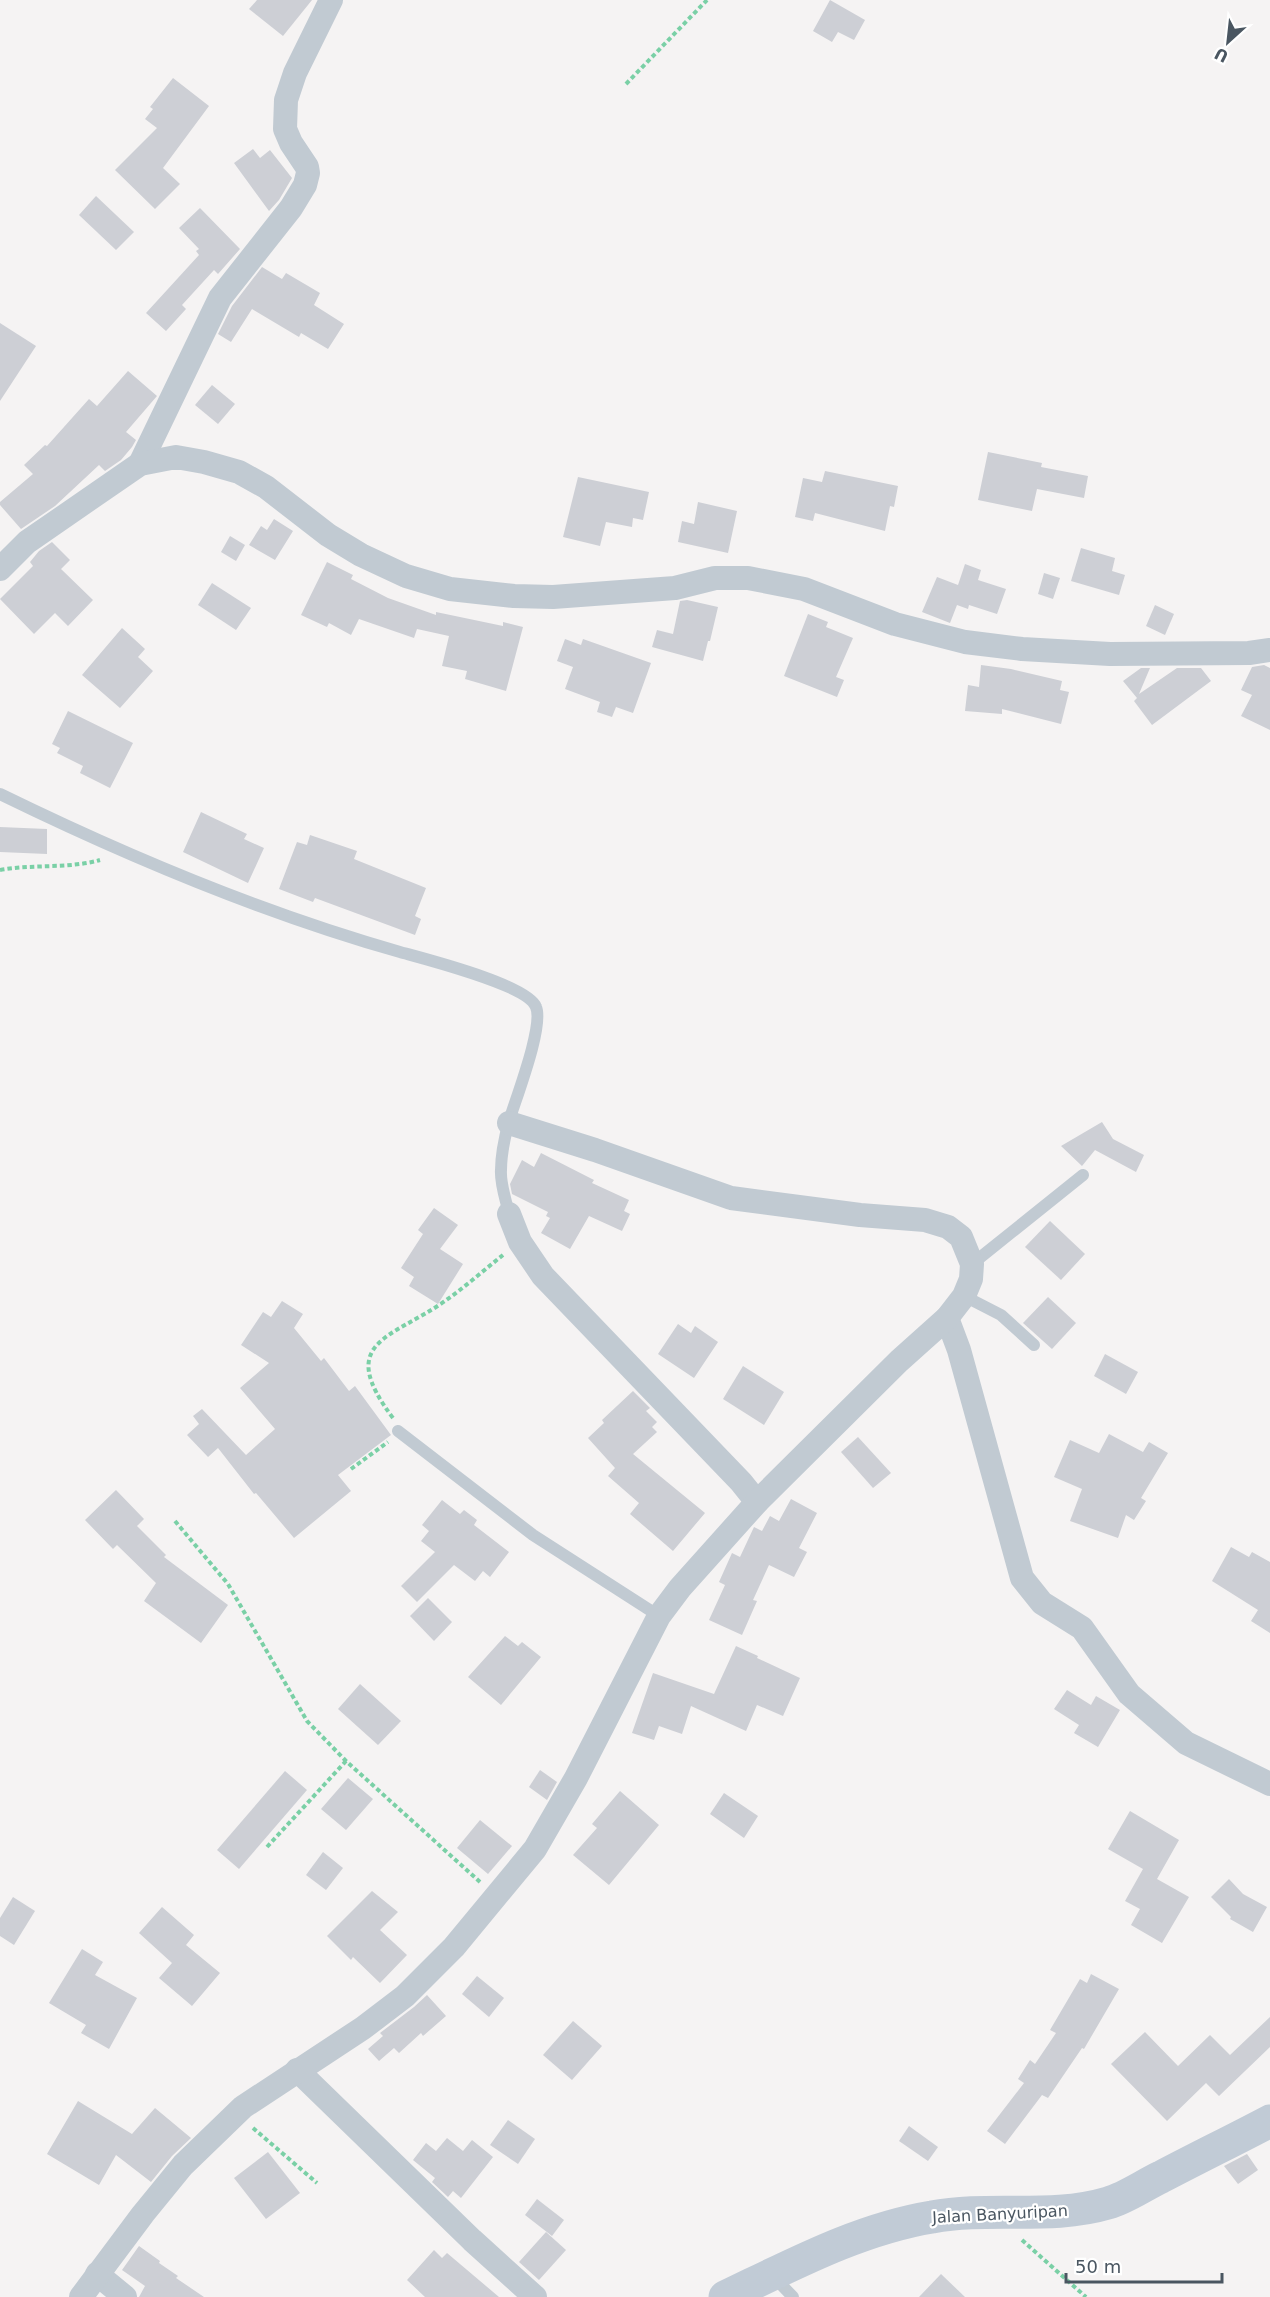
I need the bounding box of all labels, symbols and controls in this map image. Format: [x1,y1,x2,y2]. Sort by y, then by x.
north arrow [1198,12,1258,72]
text: U [1211,44,1232,66]
street label: Jalan Banyuripan [931,2201,1068,2227]
scale bar [1066,2246,1222,2284]
text: 50 m [1075,2256,1121,2277]

